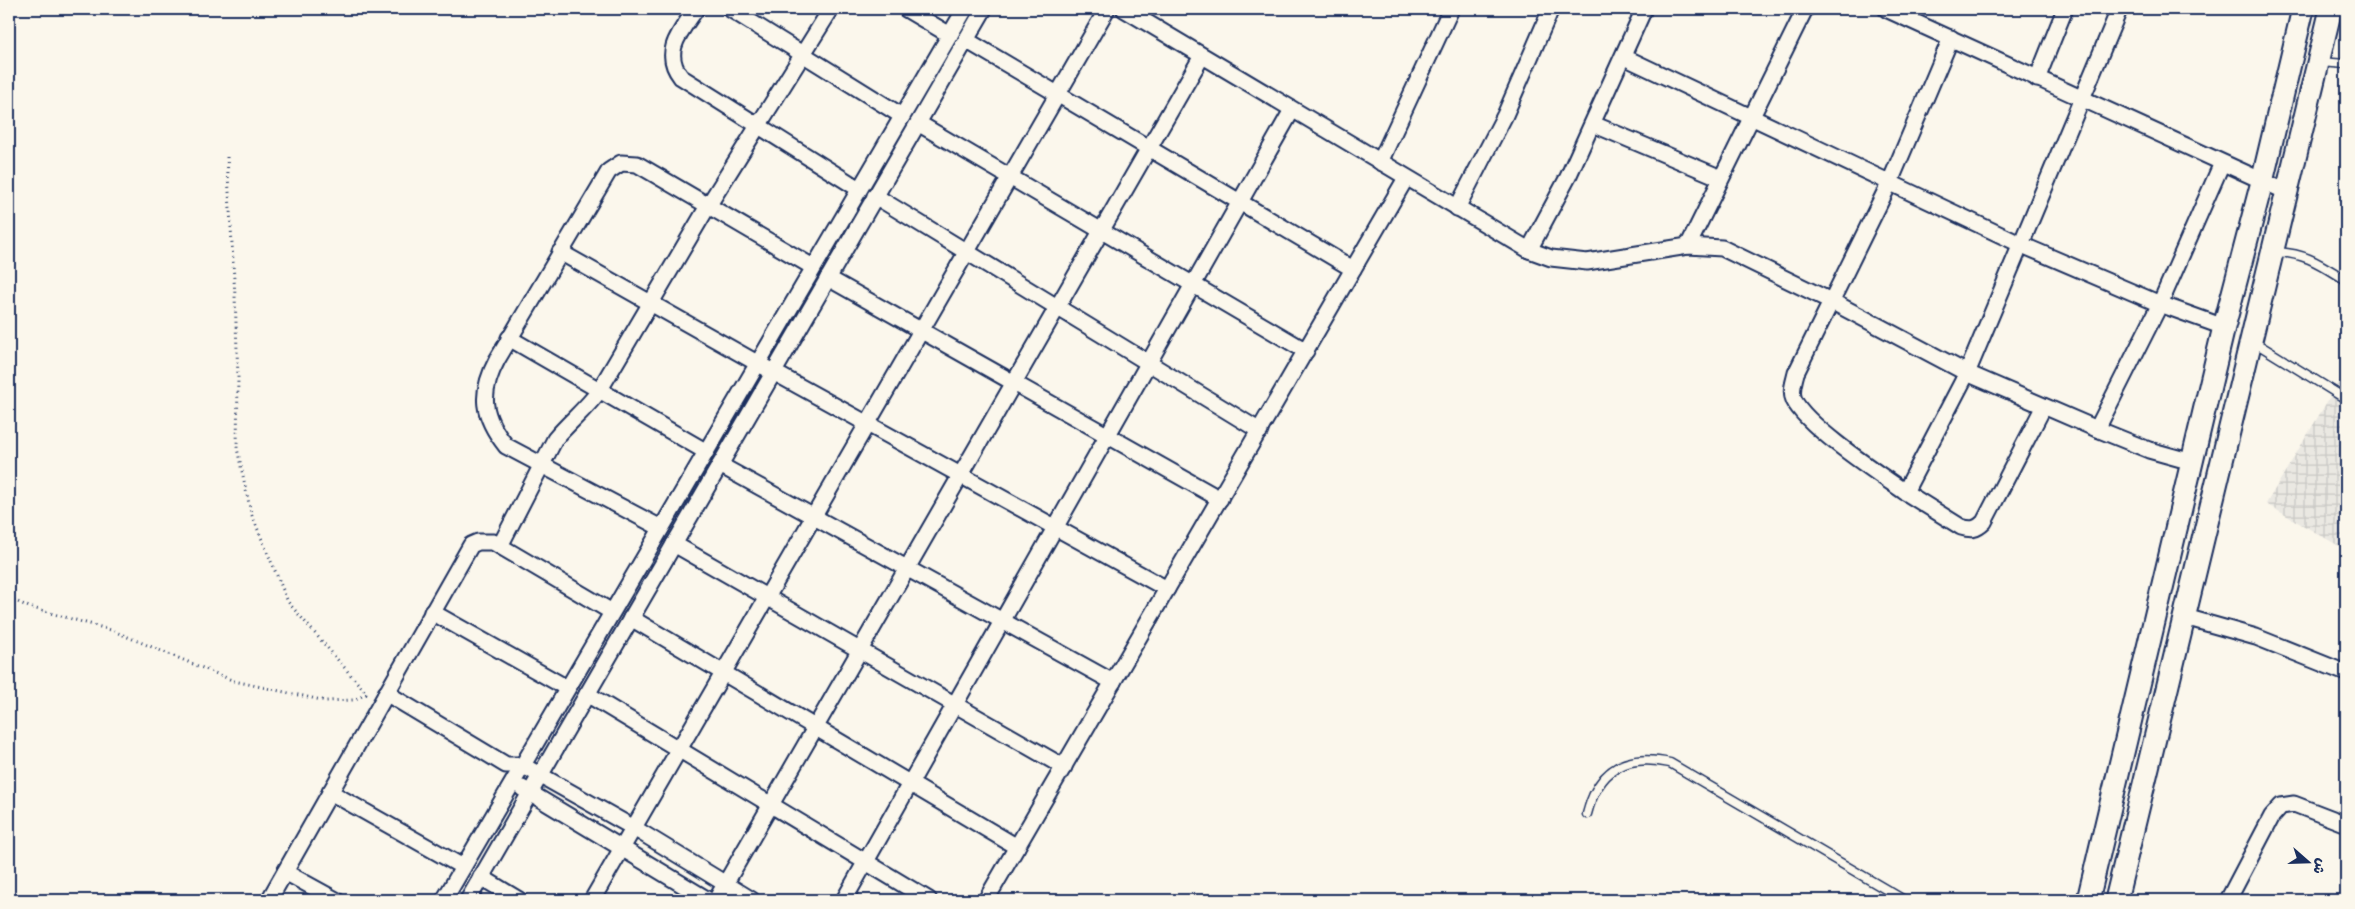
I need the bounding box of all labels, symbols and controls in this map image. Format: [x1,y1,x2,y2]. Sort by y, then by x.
north arrow [2282,836,2332,886]
text: ش [2309,856,2332,877]

